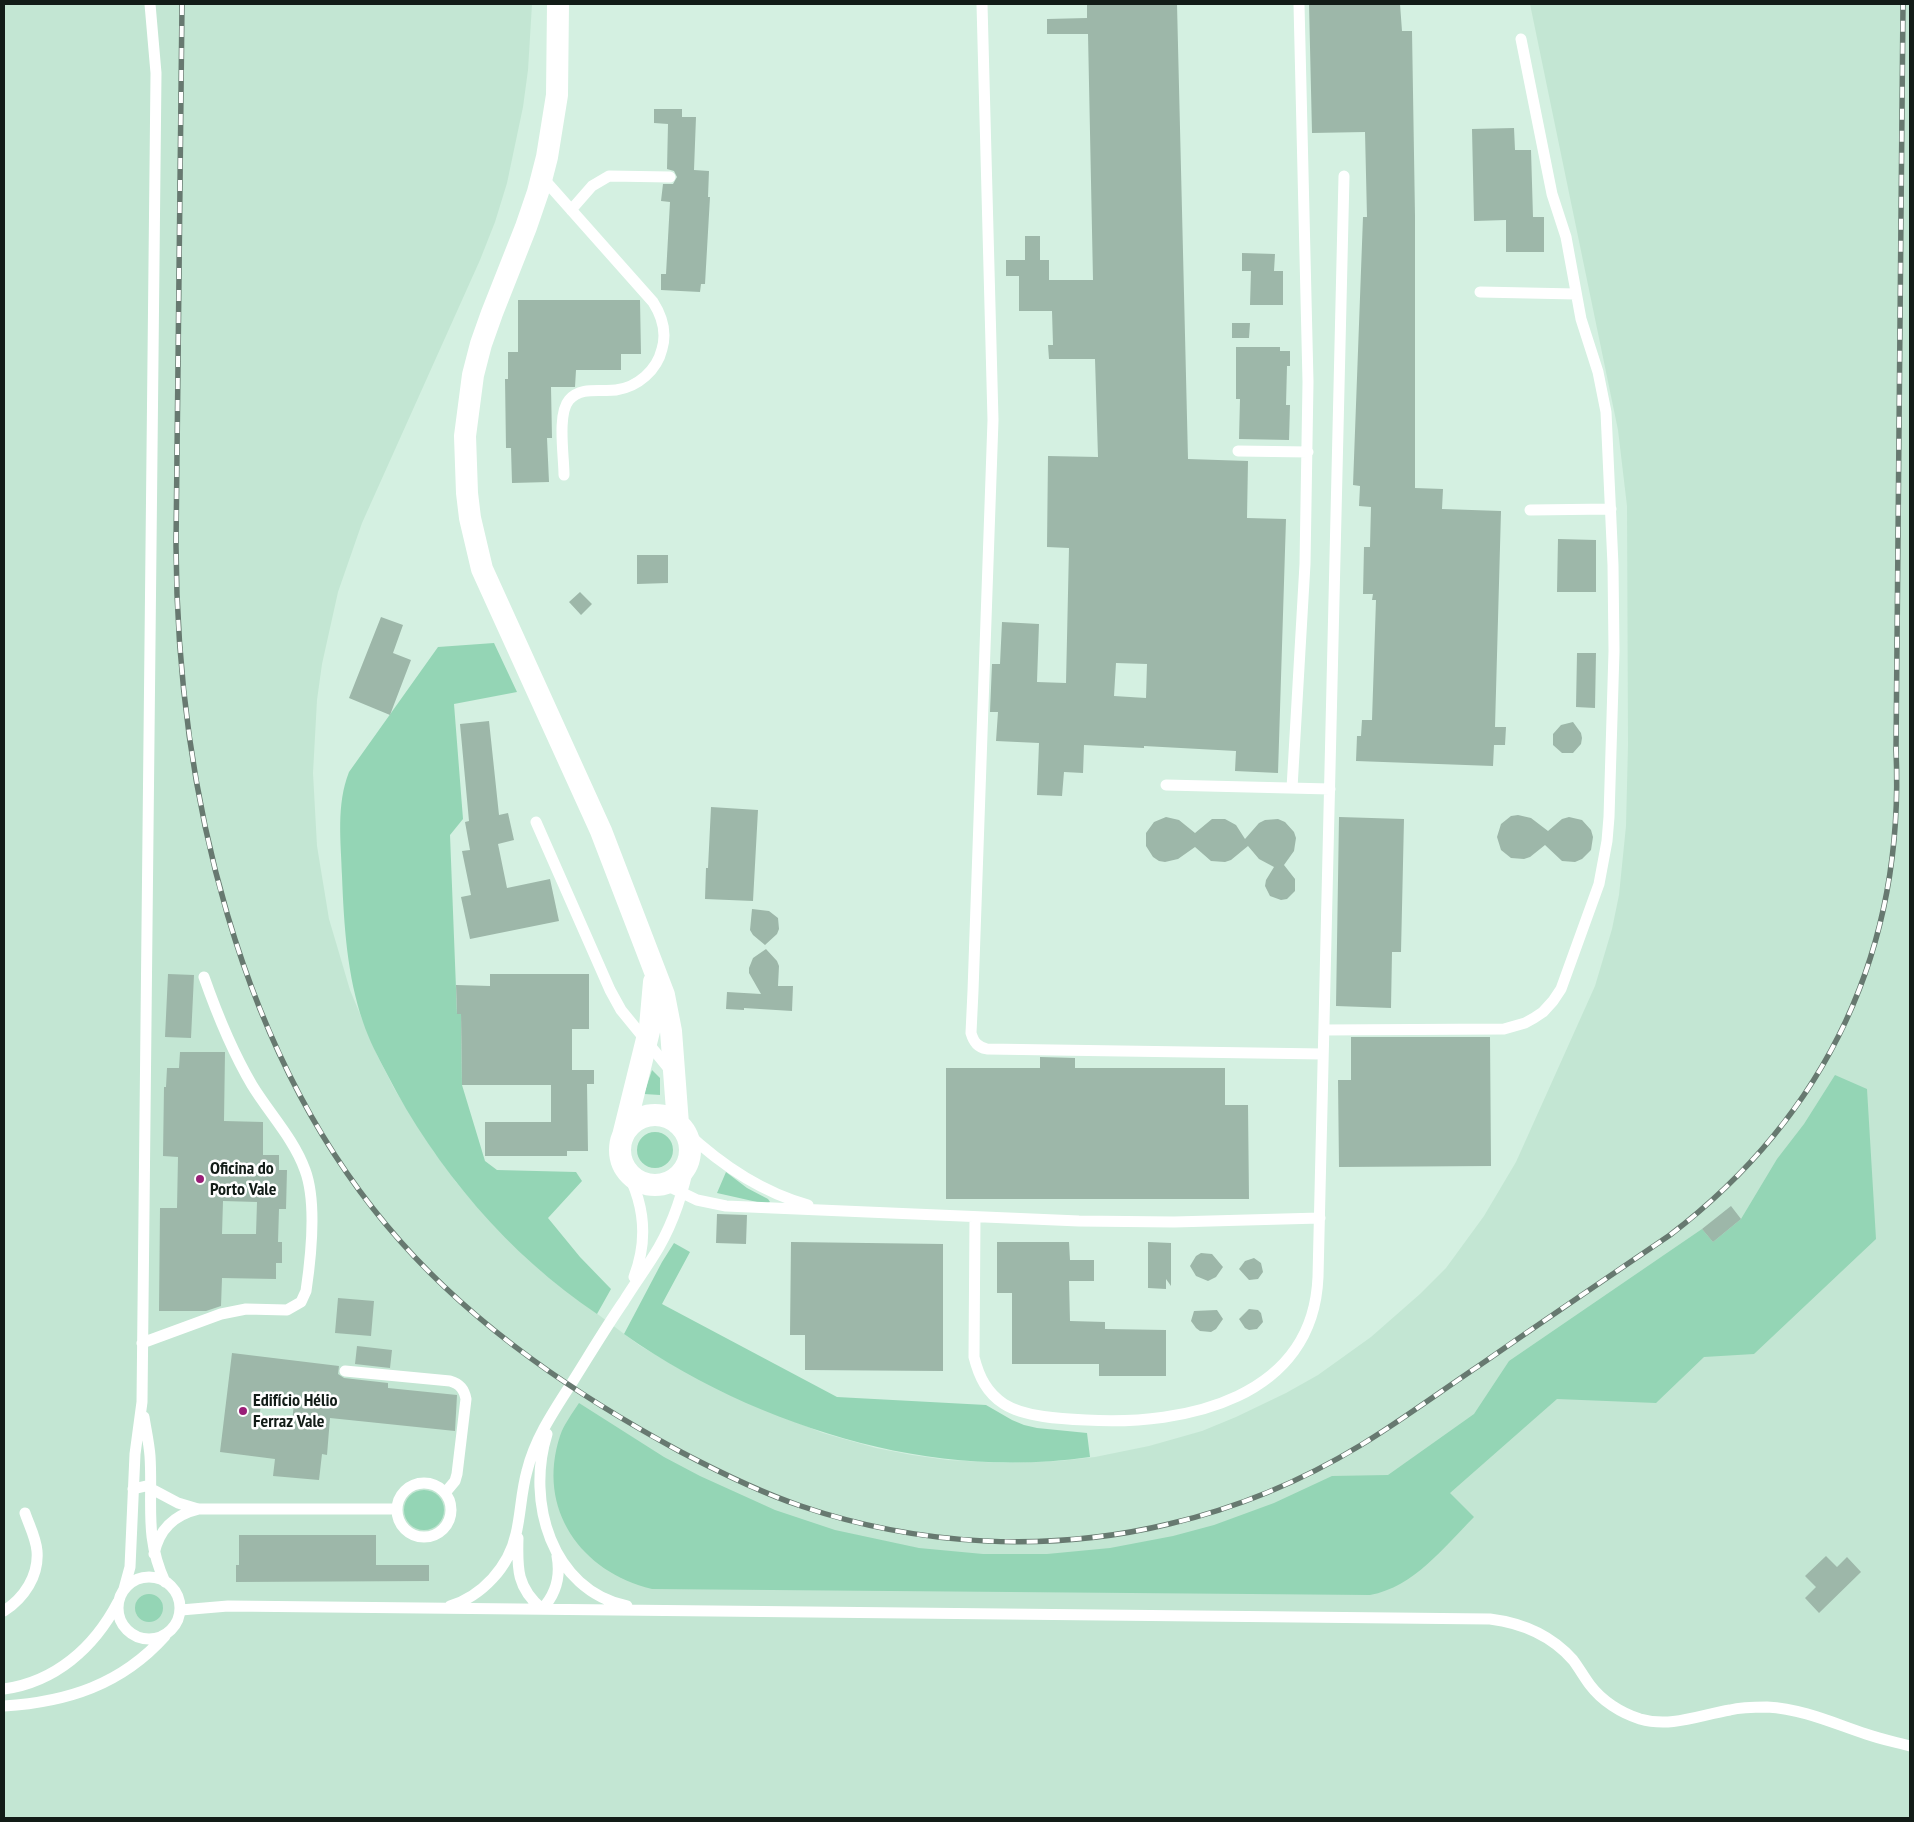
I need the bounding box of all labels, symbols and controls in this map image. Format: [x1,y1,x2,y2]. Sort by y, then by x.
place label: Oficina do Porto Vale [210,1158,276,1200]
marker: Oficina do Porto Vale [194,1173,206,1185]
place label: Edifício Hélio Ferraz Vale [253,1390,337,1432]
marker: Edifício Hélio Ferraz Vale [237,1405,249,1417]

